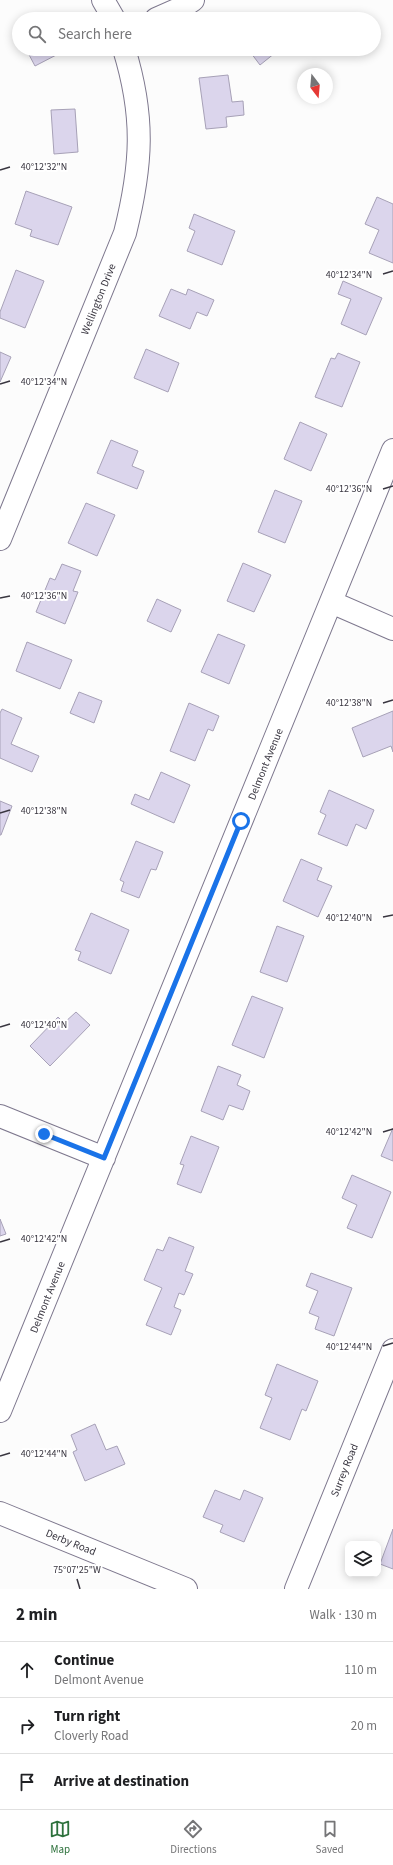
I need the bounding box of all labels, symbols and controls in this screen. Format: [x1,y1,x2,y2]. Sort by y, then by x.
search box [12,12,381,56]
icon: search [26,23,48,45]
text: Search here [58,24,132,45]
north arrow [297,68,333,104]
text: 40°12'32"N [21,160,67,174]
street label: Wellington Drive [77,261,120,337]
text: 40°12'34"N [326,268,372,282]
text: 40°12'34"N [21,375,67,389]
text: 40°12'36"N [326,482,372,496]
text: 40°12'36"N [21,589,67,603]
text: 40°12'38"N [326,696,372,710]
street label: Delmont Avenue [244,726,287,802]
text: 40°12'38"N [21,804,67,818]
route start [232,812,250,830]
text: 40°12'40"N [326,911,372,925]
text: 40°12'40"N [21,1018,67,1032]
route end [35,1125,53,1143]
text: 40°12'42"N [326,1125,372,1139]
text: 40°12'42"N [21,1232,67,1246]
street label: Delmont Avenue [26,1259,69,1335]
text: 40°12'44"N [326,1340,372,1354]
street label: Surrey Road [327,1441,362,1499]
text: 40°12'44"N [21,1447,67,1461]
street label: Derby Road [43,1526,98,1559]
map controls [345,1541,381,1577]
button: layers [345,1541,381,1577]
text: 75°07'25"W [53,1563,101,1577]
text: 2 min [16,1603,57,1627]
text: Walk · 130 m [309,1606,377,1624]
text: Continue [54,1650,114,1671]
icon: ahead [16,1659,38,1681]
text: 110 m [344,1661,377,1679]
text: Delmont Avenue [54,1671,144,1689]
text: Turn right [54,1706,120,1727]
icon: right [16,1715,38,1737]
text: 20 m [351,1717,377,1735]
text: Cloverly Road [54,1727,129,1745]
icon: arrive [16,1771,38,1793]
text: Arrive at destination [54,1771,189,1792]
tab: Map [49,1818,71,1857]
tab: Directions [170,1818,217,1857]
tab: Saved [316,1818,344,1857]

